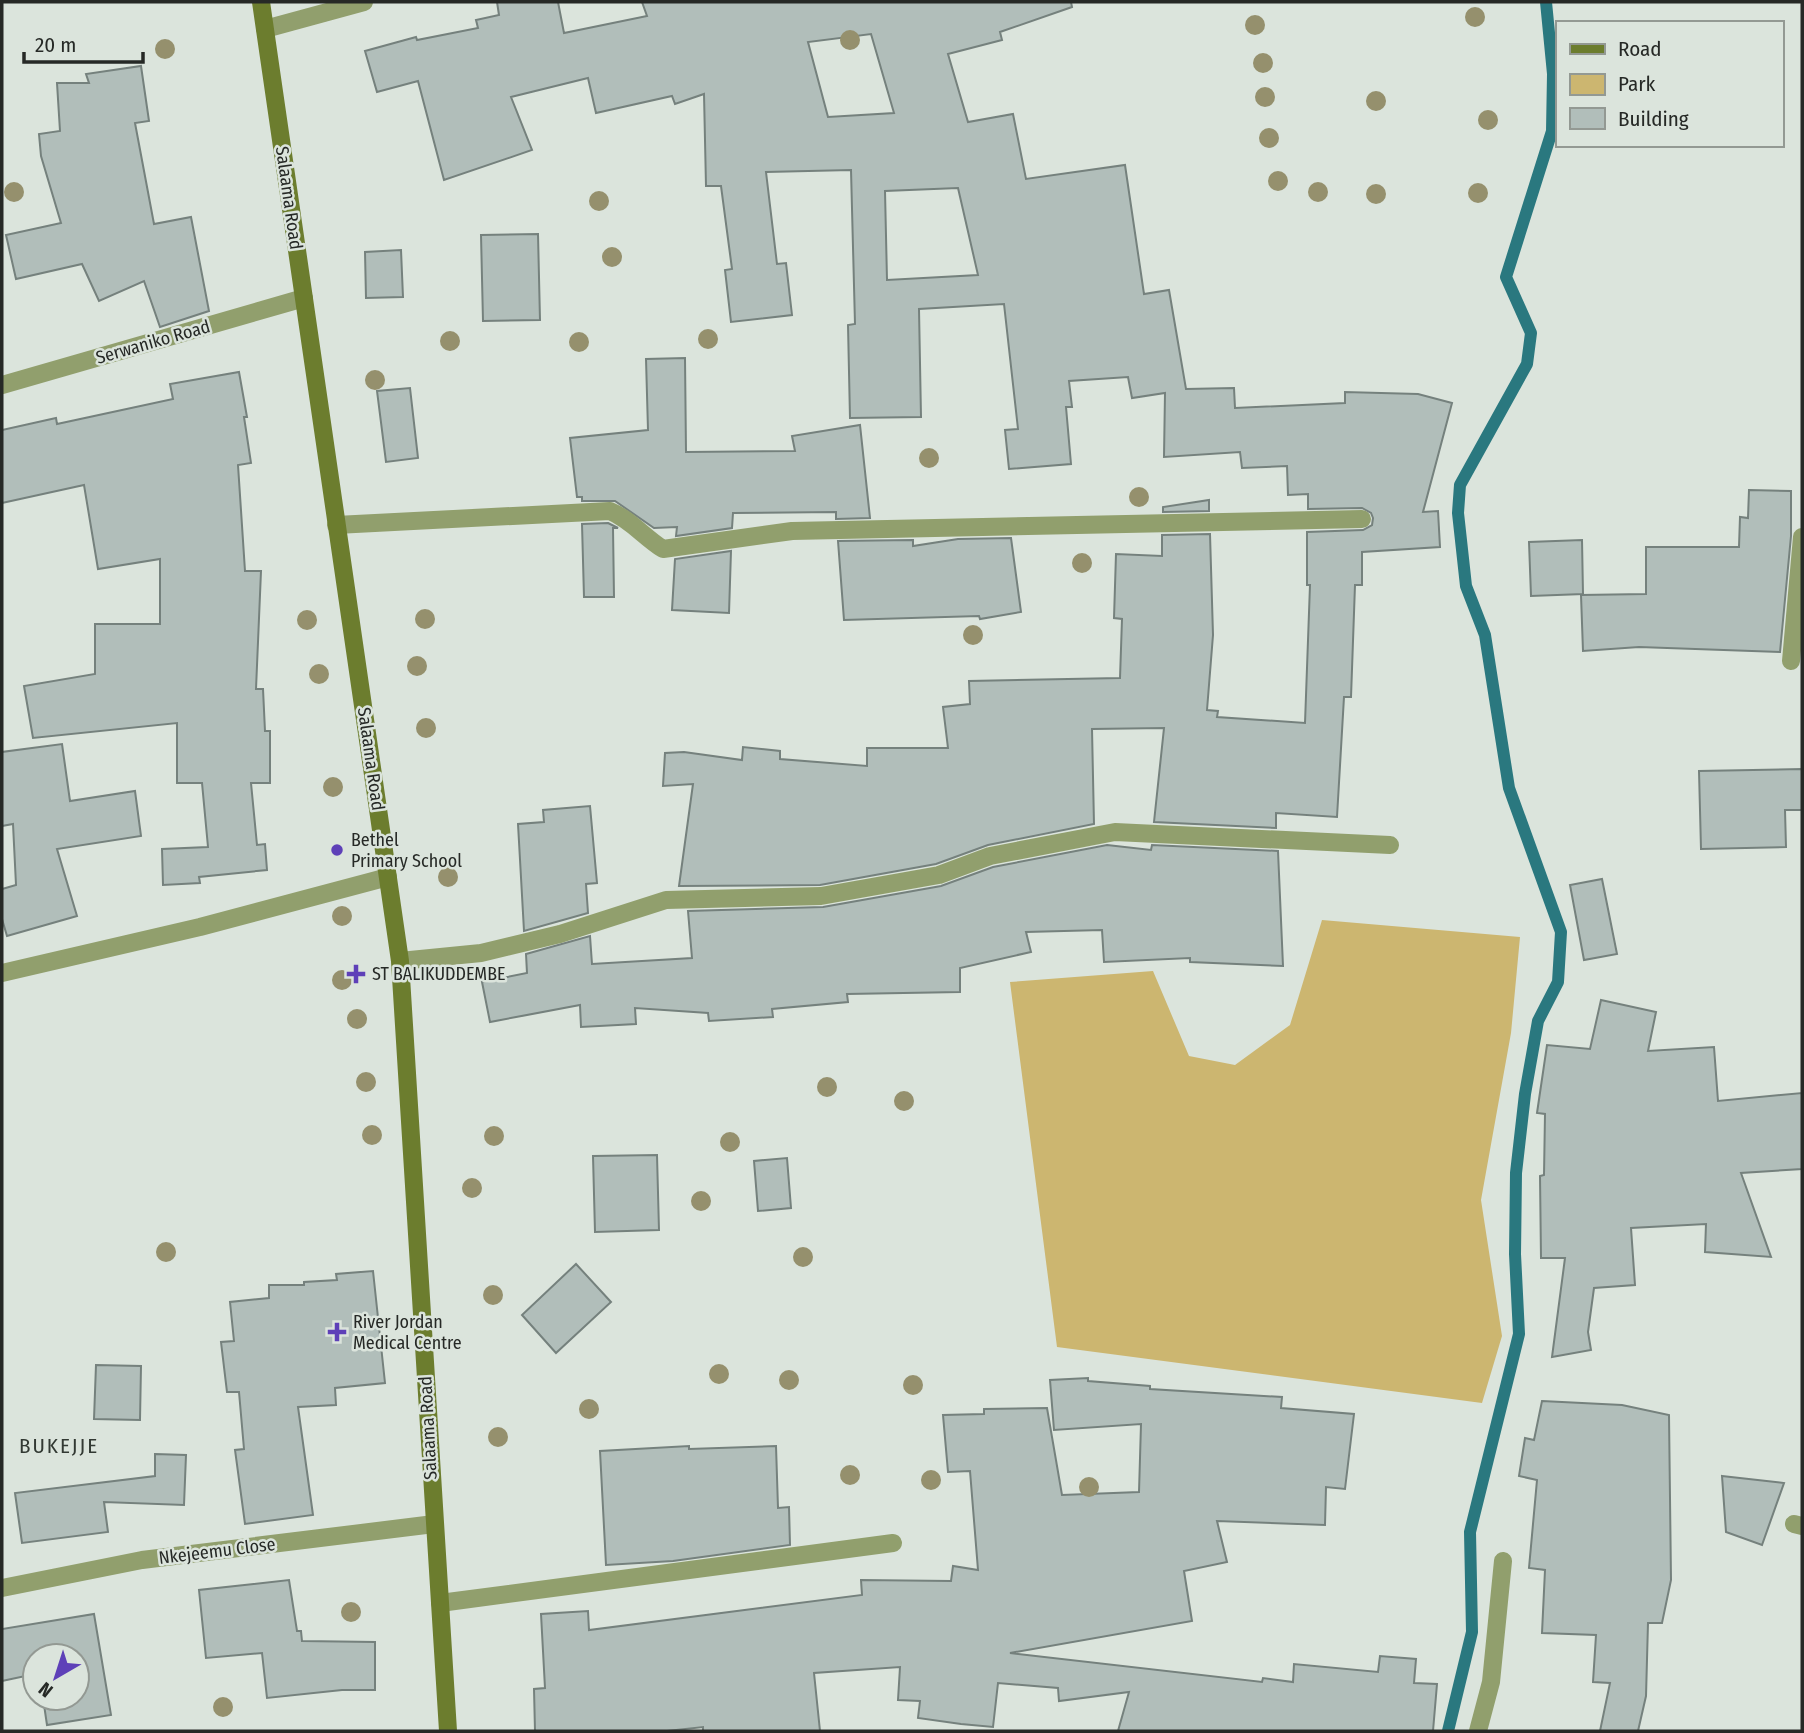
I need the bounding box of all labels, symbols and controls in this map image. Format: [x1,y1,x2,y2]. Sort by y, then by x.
scale bar [24,21,144,65]
legend [1556,21,1783,147]
text: 20 m [35,32,76,58]
text: Road [1618,36,1662,62]
text: Park [1618,71,1656,97]
text: Building [1618,106,1689,132]
street label: Salaama Road [271,145,307,251]
street label: Serwaniko Road [93,315,213,369]
street label: Salaama Road [353,706,389,812]
place label: Bethel Primary School [351,829,462,872]
marker: Bethel Primary School [329,842,345,858]
place label: ST BALIKUDDEMBE [372,963,505,985]
marker: ST BALIKUDDEMBE [346,964,366,984]
place label: River Jordan Medical Centre [353,1311,462,1354]
marker: River Jordan Medical Centre [327,1322,347,1342]
street label: Salaama Road [414,1375,442,1481]
district label: BUKEJJE [19,1433,99,1459]
street label: Nkejeemu Close [157,1533,277,1569]
north arrow [21,1642,91,1712]
text: N [34,1677,57,1702]

